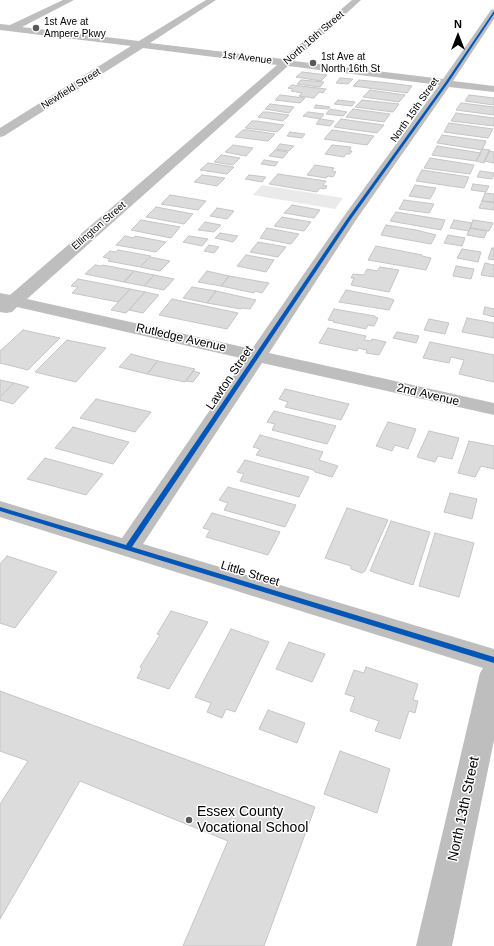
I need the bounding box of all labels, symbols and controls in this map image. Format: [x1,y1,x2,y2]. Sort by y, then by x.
street label: North 16th Street [281,8,347,68]
place label: 1st Ave at Ampere Pkwy [44,16,106,40]
north arrow [438,16,478,56]
text: N [454,18,462,30]
marker: 1st Ave at Ampere Pkwy [31,23,41,33]
street label: 1st Avenue [222,49,272,67]
place label: 1st Ave at North 16th St [321,51,380,74]
marker: 1st Ave at North 16th St [308,58,318,68]
street label: Newfield Street [39,66,103,112]
street label: North 15th Street [388,75,442,145]
street label: Ellington Street [69,199,129,253]
street label: Rutledge Avenue [135,321,227,355]
street label: Lawton Street [203,343,257,413]
street label: 2nd Avenue [395,381,461,409]
street label: Little Street [219,558,281,590]
street label: North 13th Street [445,755,483,863]
place label: Essex County Vocational School [197,804,308,836]
marker: Essex County Vocational School [184,815,194,825]

